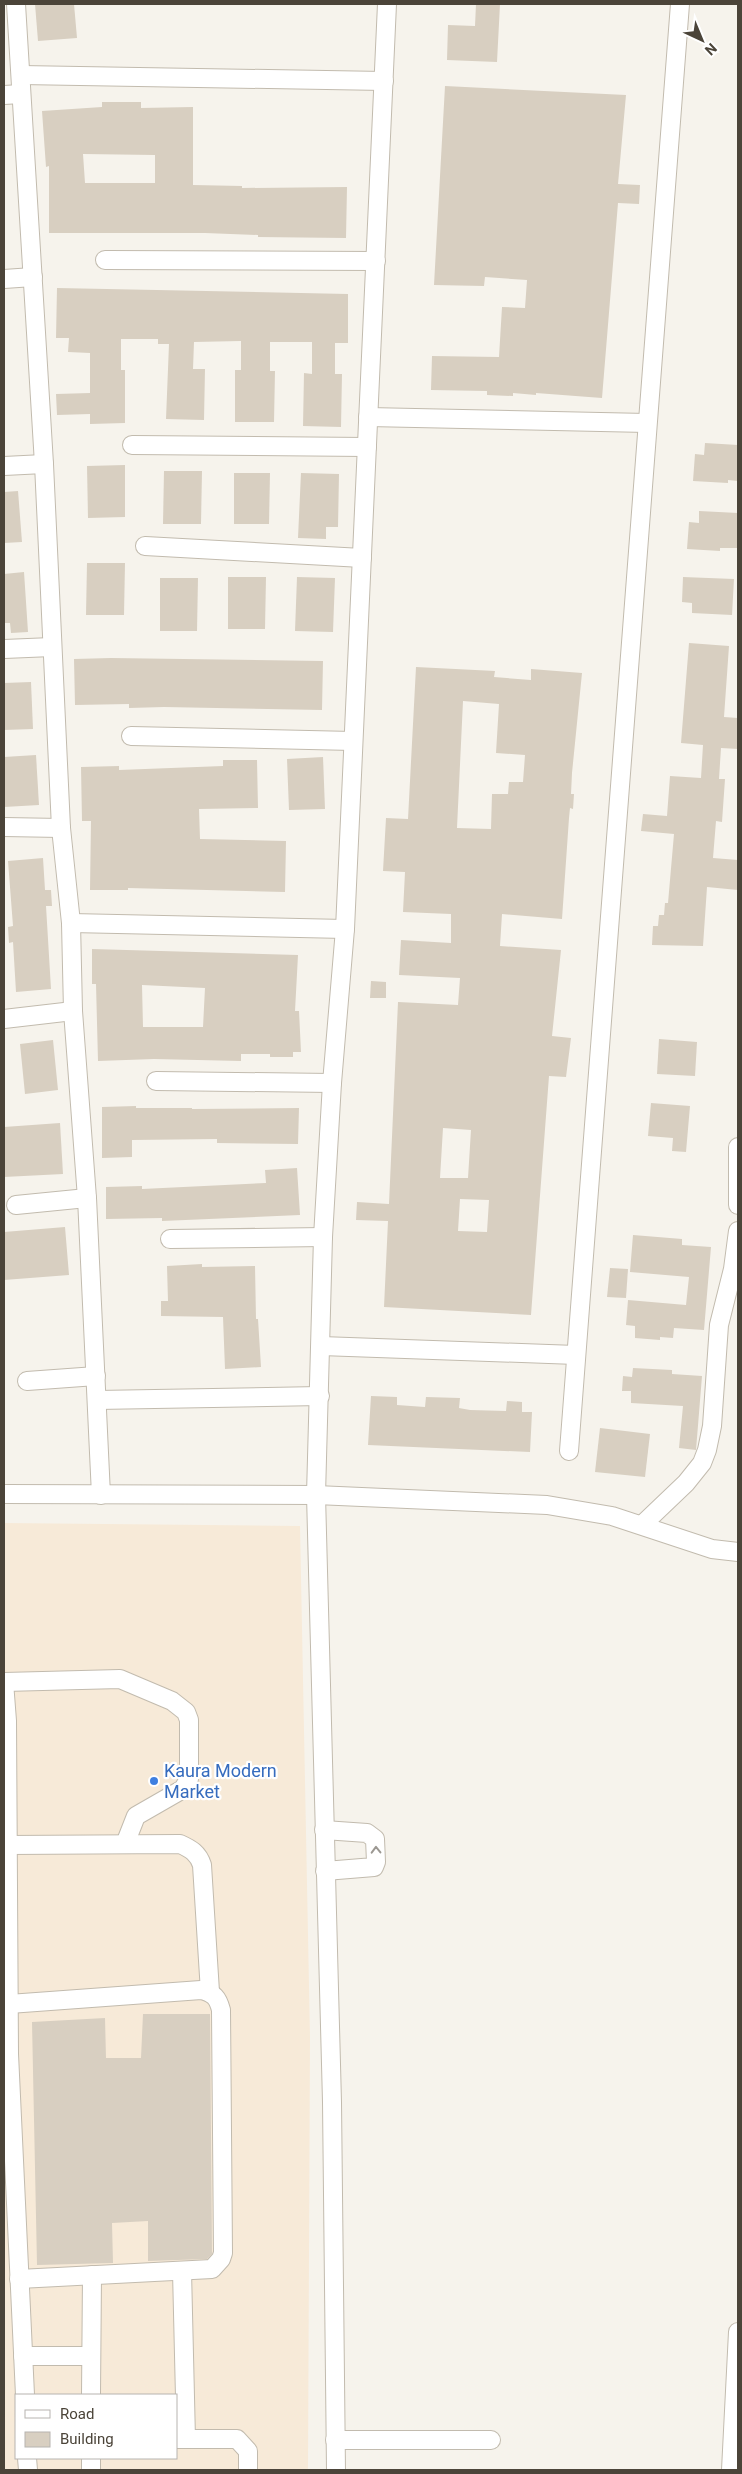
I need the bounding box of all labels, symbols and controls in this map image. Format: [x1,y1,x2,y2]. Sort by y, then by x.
north arrow [677,15,727,65]
text: N [702,40,720,59]
place label: Kaura Modern Market [164,1760,277,1802]
marker: Kaura Modern Market [148,1775,160,1787]
one-way arrow [371,1846,381,1854]
legend [15,2394,178,2459]
text: Road [60,2405,94,2423]
text: Building [60,2430,114,2448]

